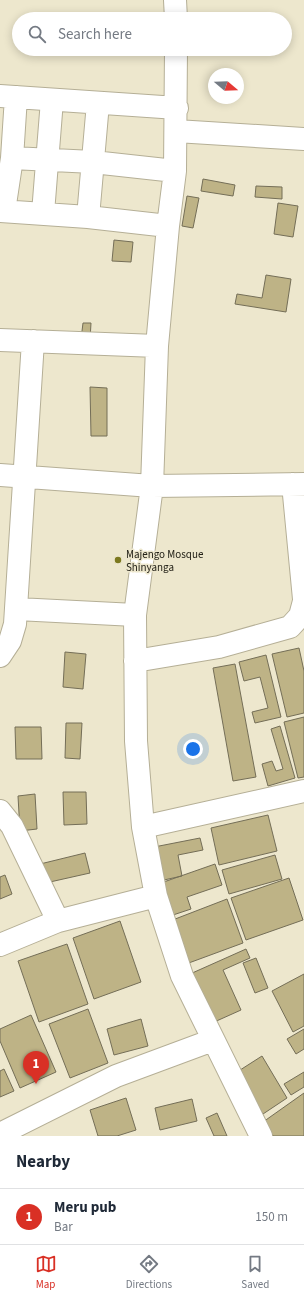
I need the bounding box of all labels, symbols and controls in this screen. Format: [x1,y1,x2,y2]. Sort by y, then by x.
search box [12,12,292,56]
icon: search [26,23,48,45]
text: Search here [58,24,132,45]
north arrow [208,68,244,104]
place label: Majengo Mosque Shinyanga [126,547,204,575]
marker: Majengo Mosque Shinyanga [113,555,123,565]
your location [183,739,203,759]
pin: 1 [23,1051,49,1084]
text: Nearby [16,1150,70,1174]
text: Meru pub [54,1197,116,1218]
text: 1 [26,1208,32,1226]
text: 150 m [255,1208,288,1226]
text: Bar [54,1218,73,1236]
tab: Map [35,1253,57,1292]
tab: Directions [126,1253,172,1292]
tab: Saved [241,1253,269,1292]

